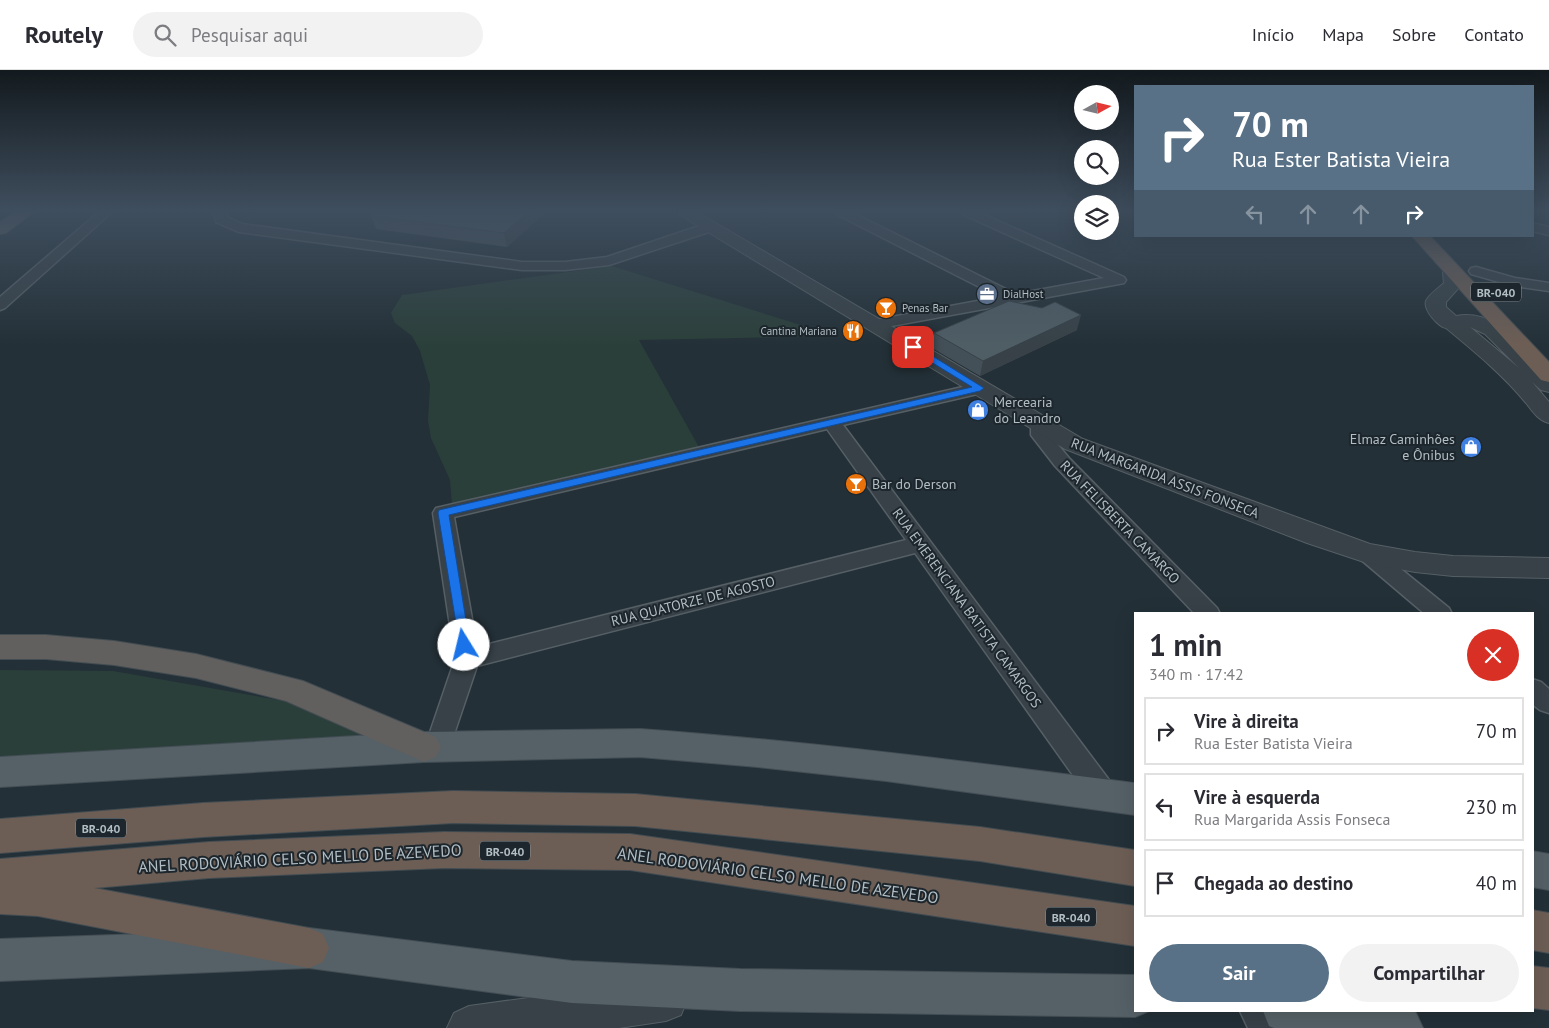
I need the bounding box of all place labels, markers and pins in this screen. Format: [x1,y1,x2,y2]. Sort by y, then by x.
office icon: DialHost [975,282,999,306]
place label: DialHost [1003,287,1044,301]
bar icon: Penas Bar [874,296,898,320]
place label: Penas Bar [902,301,948,315]
restaurant icon: Cantina Mariana [841,319,865,343]
place label: Cantina Mariana [761,324,837,338]
pin [892,326,934,368]
place label: Mercearia do Leandro [994,393,1061,427]
shop icon: Mercearia do Leandro [966,398,990,422]
place label: Elmaz Caminhões e Ônibus [1350,430,1455,464]
shop icon: Elmaz Caminhões e Ônibus [1459,435,1483,459]
bar icon: Bar do Derson [844,472,868,496]
place label: Bar do Derson [872,475,956,493]

